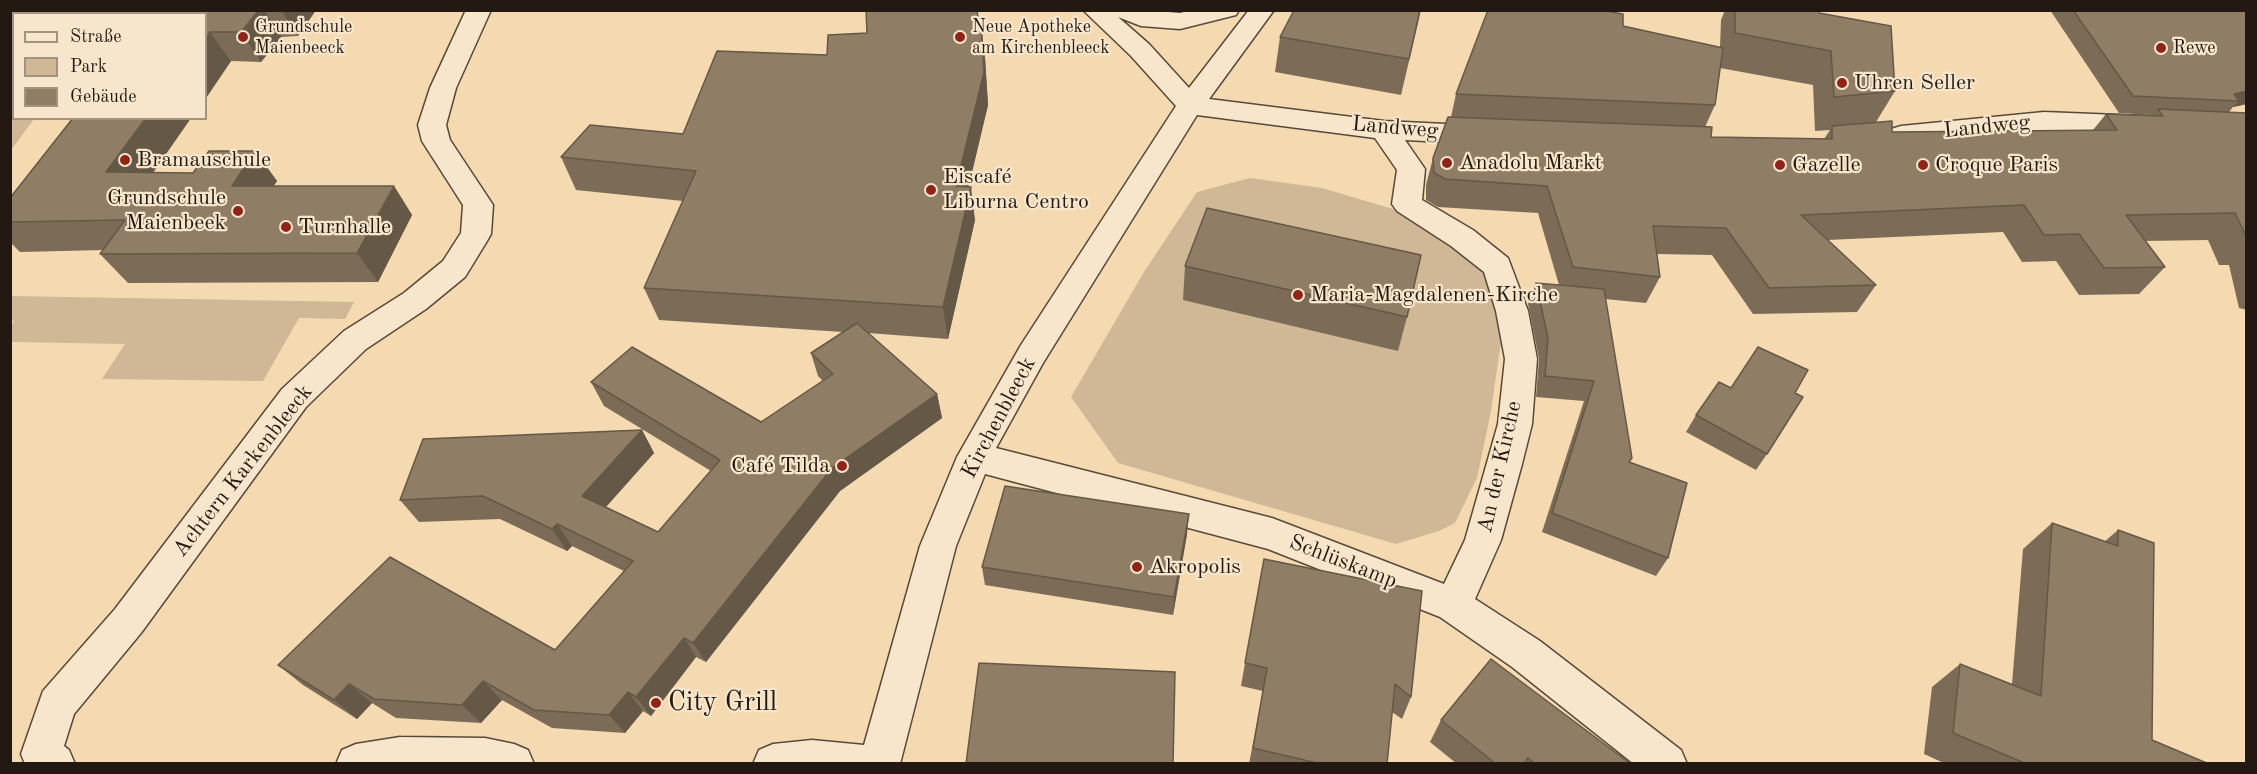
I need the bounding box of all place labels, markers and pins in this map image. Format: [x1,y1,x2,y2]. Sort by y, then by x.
place label: Grundschule Maienbeeck [255,16,352,58]
place label: Neue Apotheke am Kirchenbleeck [972,16,1110,58]
marker: Grundschule Maienbeeck [236,30,250,44]
marker: Neue Apotheke am Kirchenbleeck [953,30,967,44]
place label: Rewe [2173,37,2216,59]
marker: Rewe [2154,41,2168,55]
place label: Uhren Seller [1854,70,1975,96]
marker: Uhren Seller [1835,76,1849,90]
place label: Bramauschule [137,147,271,173]
place label: Anadolu Markt [1459,150,1602,176]
place label: Gazelle [1792,152,1861,178]
place label: Croque Paris [1935,152,2058,178]
marker: Bramauschule [118,153,132,167]
marker: Anadolu Markt [1440,156,1454,170]
marker: Gazelle [1773,158,1787,172]
marker: Croque Paris [1916,158,1930,172]
place label: Eiscafé Liburna Centro [943,164,1089,216]
marker: Eiscafé Liburna Centro [924,183,938,197]
place label: Grundschule Maienbeek [107,185,226,236]
marker: Grundschule Maienbeek [231,204,245,218]
place label: Turnhalle [298,214,391,240]
marker: Turnhalle [279,220,293,234]
place label: Maria-Magdalenen-Kirche [1310,282,1558,308]
marker: Maria-Magdalenen-Kirche [1291,288,1305,302]
place label: Café Tilda [731,453,830,479]
marker: Café Tilda [835,459,849,473]
place label: Akropolis [1149,554,1241,580]
marker: Akropolis [1130,560,1144,574]
place label: City Grill [668,687,777,719]
marker: City Grill [649,696,663,710]

